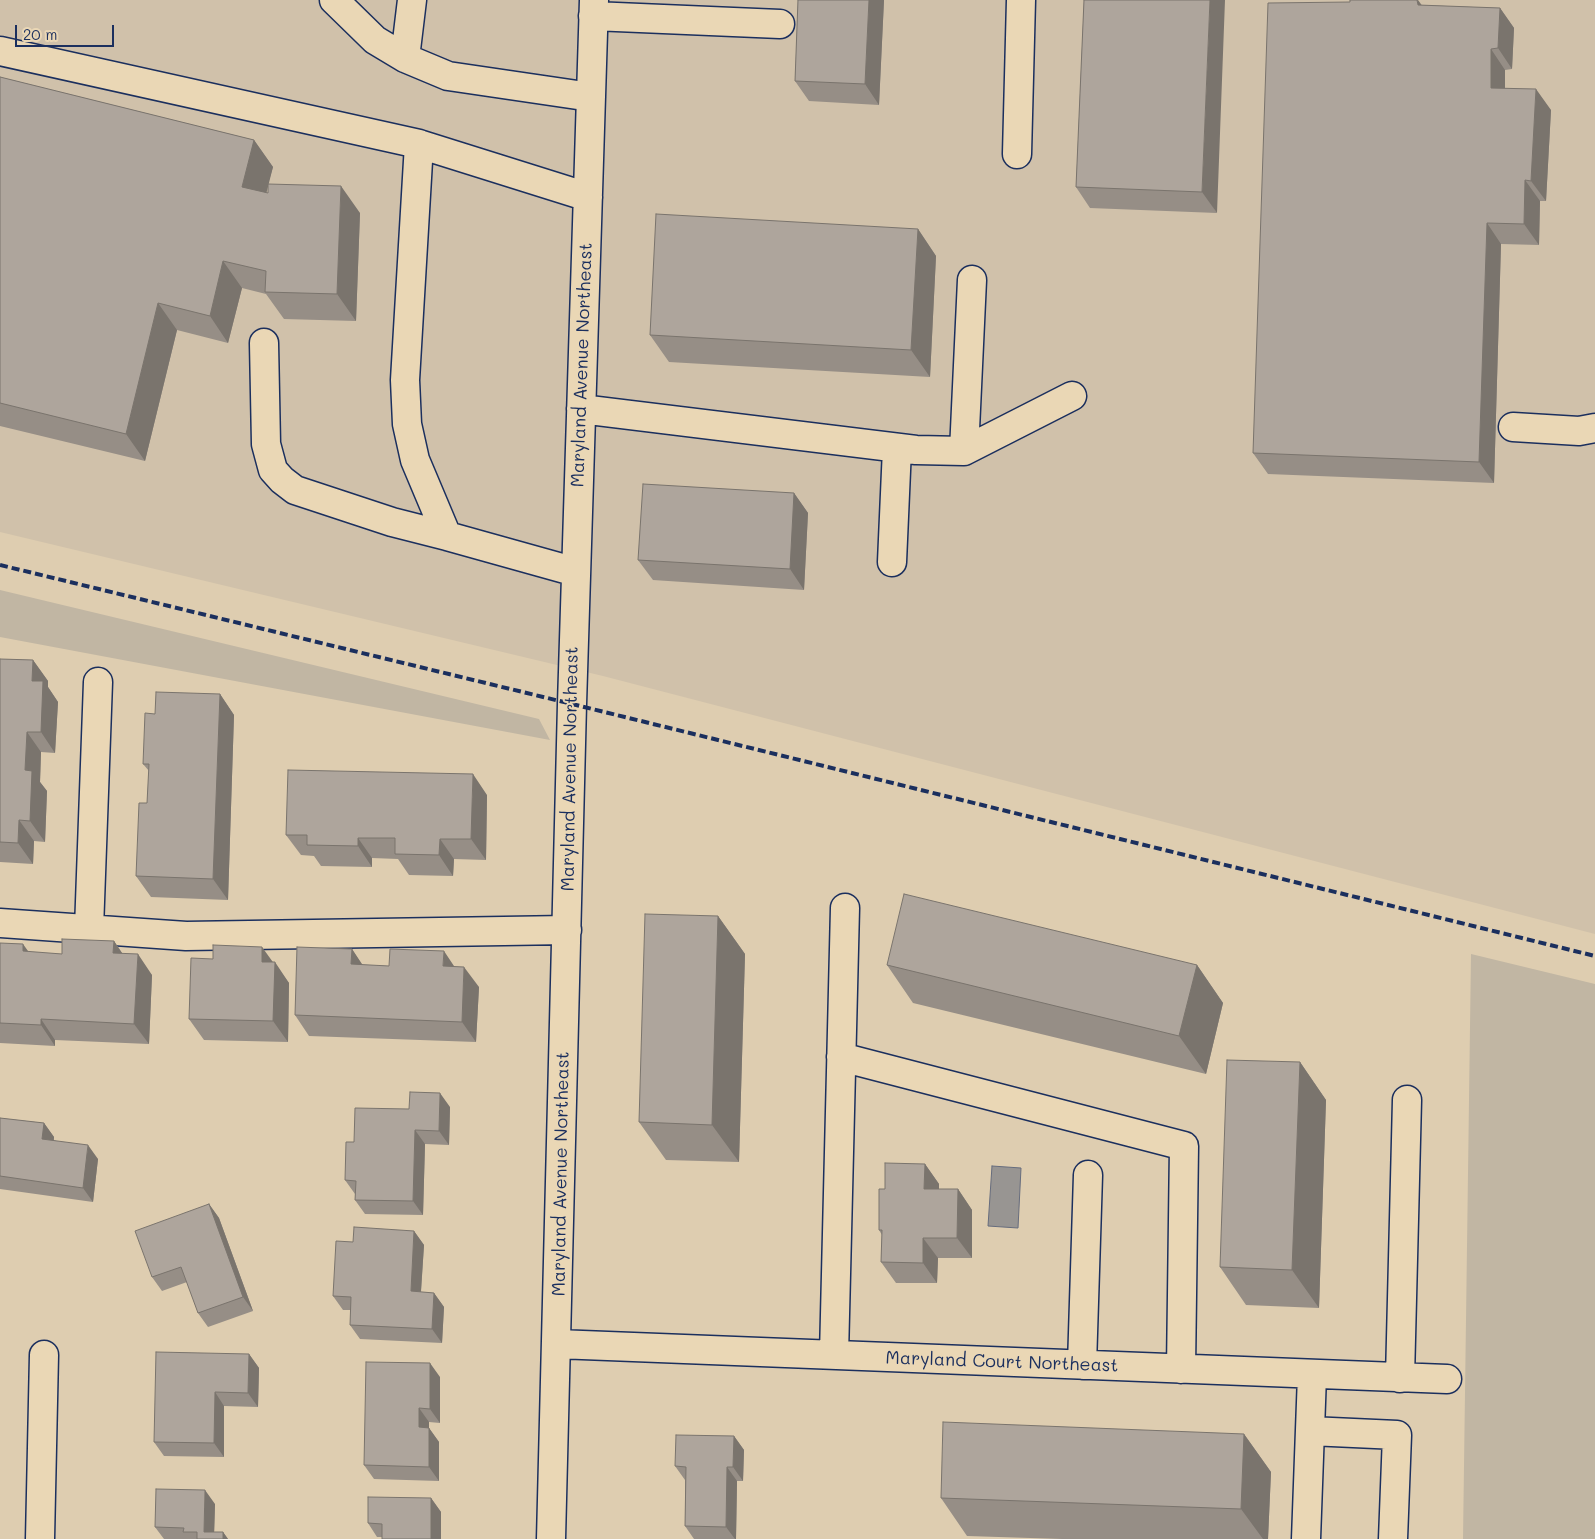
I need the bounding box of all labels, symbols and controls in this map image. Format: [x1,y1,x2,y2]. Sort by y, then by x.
scale bar [18,15,116,47]
text: 20 m [23,24,57,44]
street label: Maryland Avenue Northeast [567,242,597,488]
street label: Maryland Avenue Northeast [557,646,583,892]
street label: Maryland Avenue Northeast [548,1051,574,1297]
street label: Maryland Court Northeast [885,1347,1119,1377]

